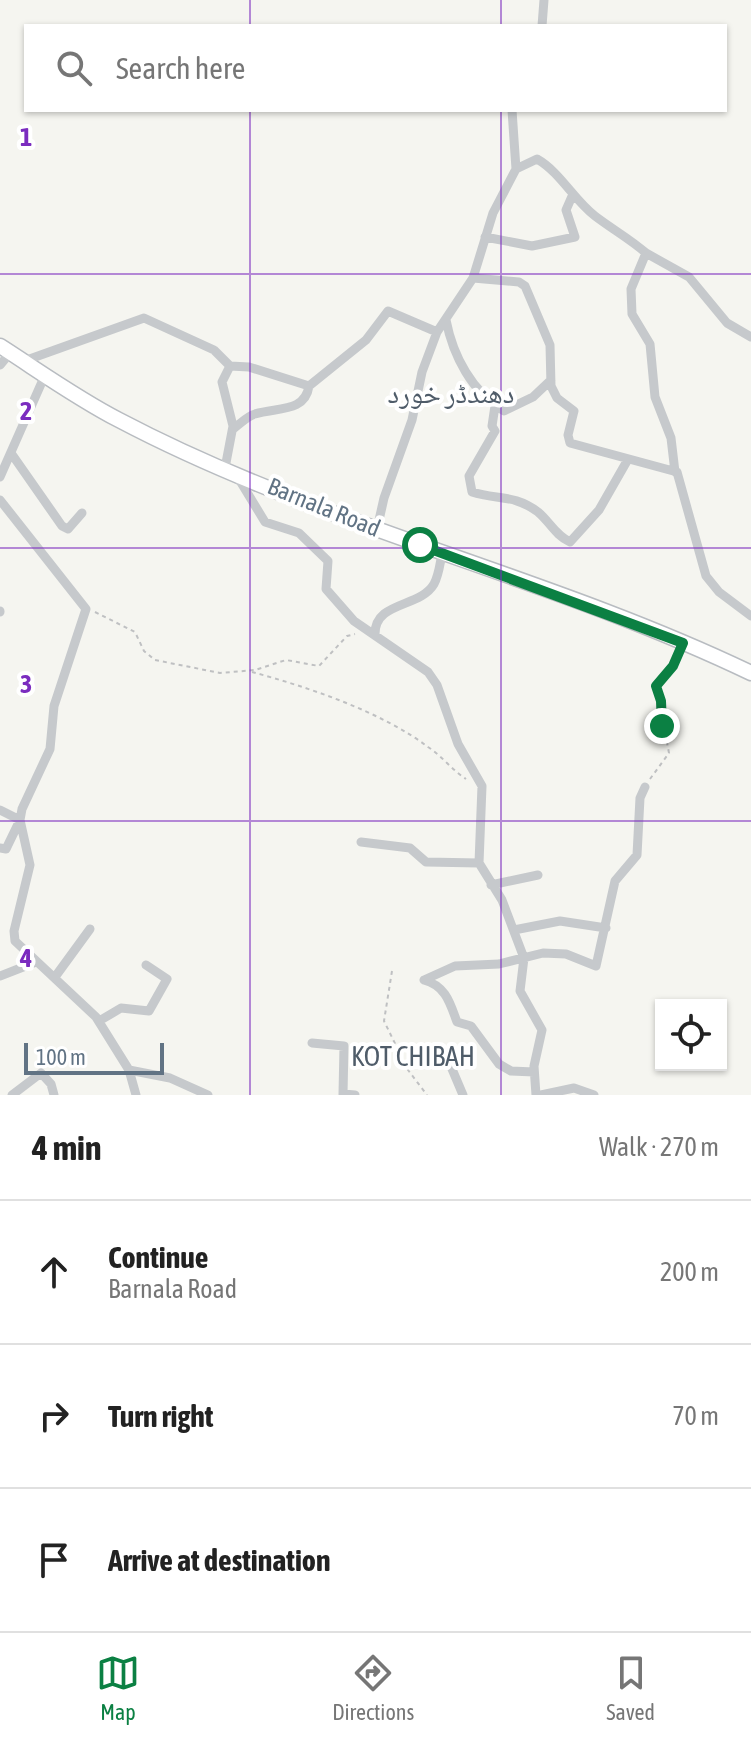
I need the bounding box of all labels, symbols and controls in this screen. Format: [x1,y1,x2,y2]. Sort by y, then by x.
search box [24,24,727,112]
icon: search [52,46,96,90]
text: Search here [116,51,245,85]
text: 1 [20,122,32,152]
district label: دھندڈر خورد [388,377,514,409]
text: 2 [20,396,32,426]
street label: Barnala Road [264,472,384,542]
route start [402,527,438,563]
text: 3 [20,669,32,699]
route end [644,708,680,744]
text: 4 [19,943,32,973]
map controls [655,999,727,1071]
button: locate [655,999,727,1071]
scale bar [24,1039,164,1075]
district label: KOT CHIBAH [351,1040,475,1072]
text: 100 m [36,1044,86,1070]
text: 4 min [32,1128,101,1167]
text: Walk · 270 m [599,1132,719,1162]
text: Continue [108,1240,208,1274]
icon: ahead [32,1250,76,1294]
text: 200 m [660,1257,719,1287]
text: Barnala Road [108,1274,237,1304]
icon: right [32,1394,76,1438]
text: Turn right [108,1399,214,1433]
text: 70 m [672,1401,719,1431]
icon: arrive [32,1538,76,1582]
text: Arrive at destination [108,1543,330,1577]
tab: Map [96,1651,140,1725]
tab: Directions [332,1651,414,1725]
tab: Saved [606,1651,655,1725]

